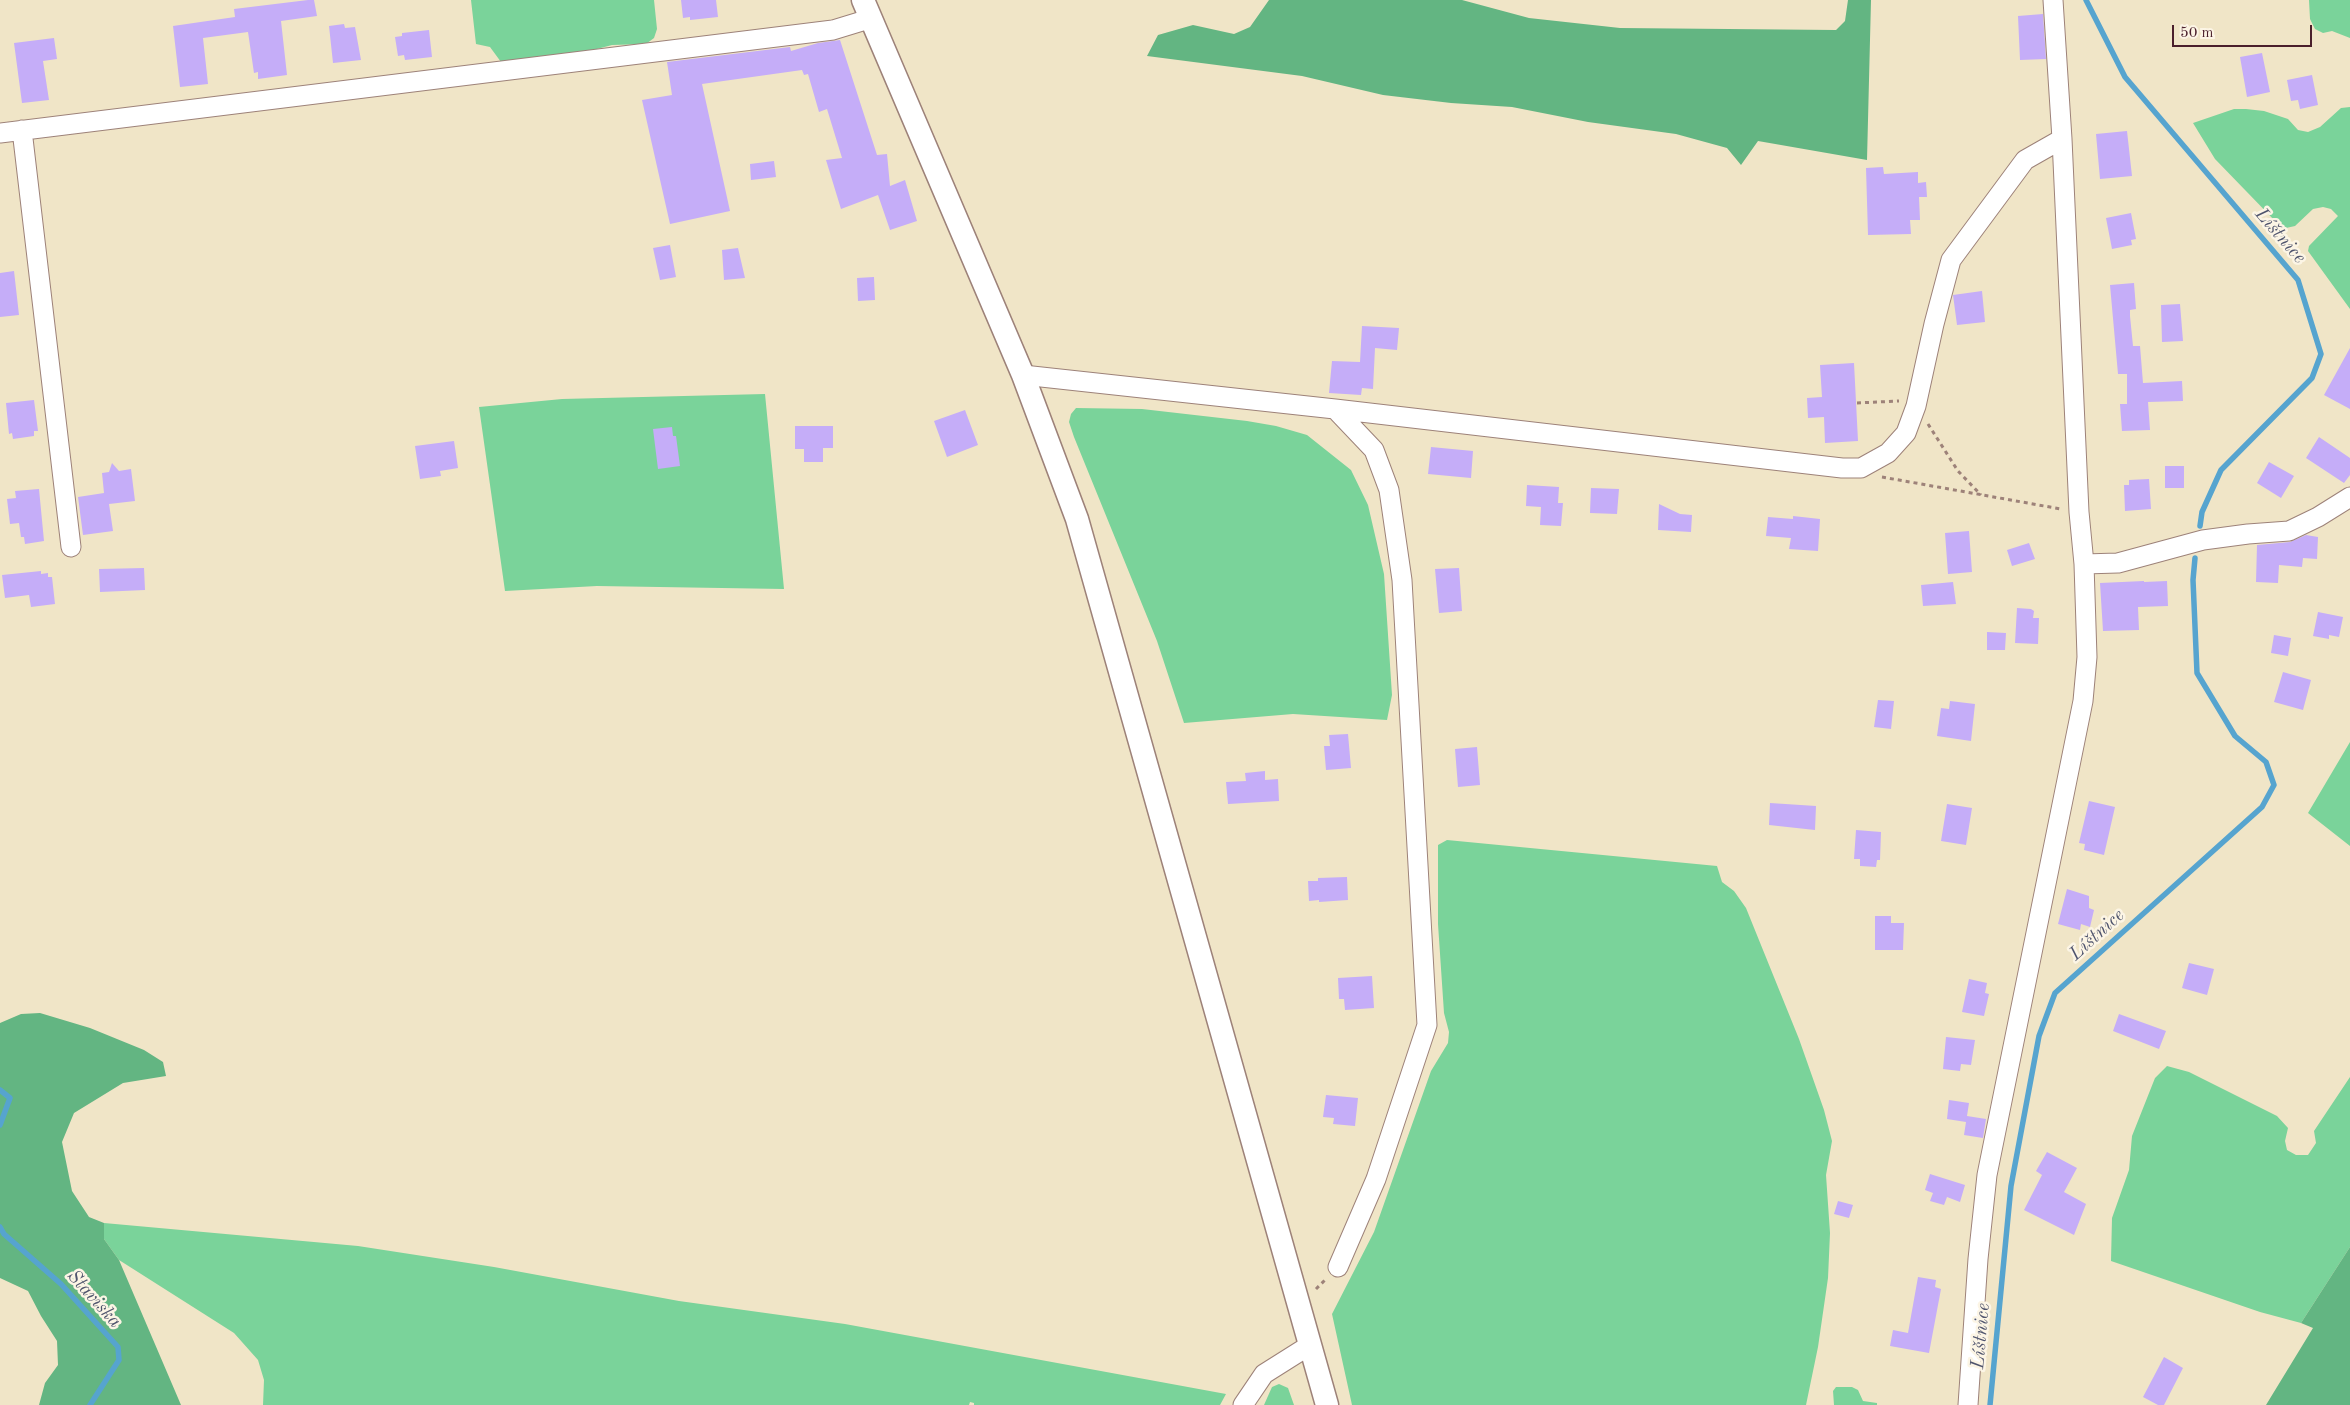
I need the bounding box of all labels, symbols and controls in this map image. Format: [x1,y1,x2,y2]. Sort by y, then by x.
scale bar [2175,15,2315,47]
text: 50 m [2180,26,2214,41]
water label: Líštnice [2250,203,2310,269]
water label: Líštnice [2065,904,2129,966]
water label: Staviska [62,1265,126,1333]
water label: Líštnice [1967,1302,1995,1370]

